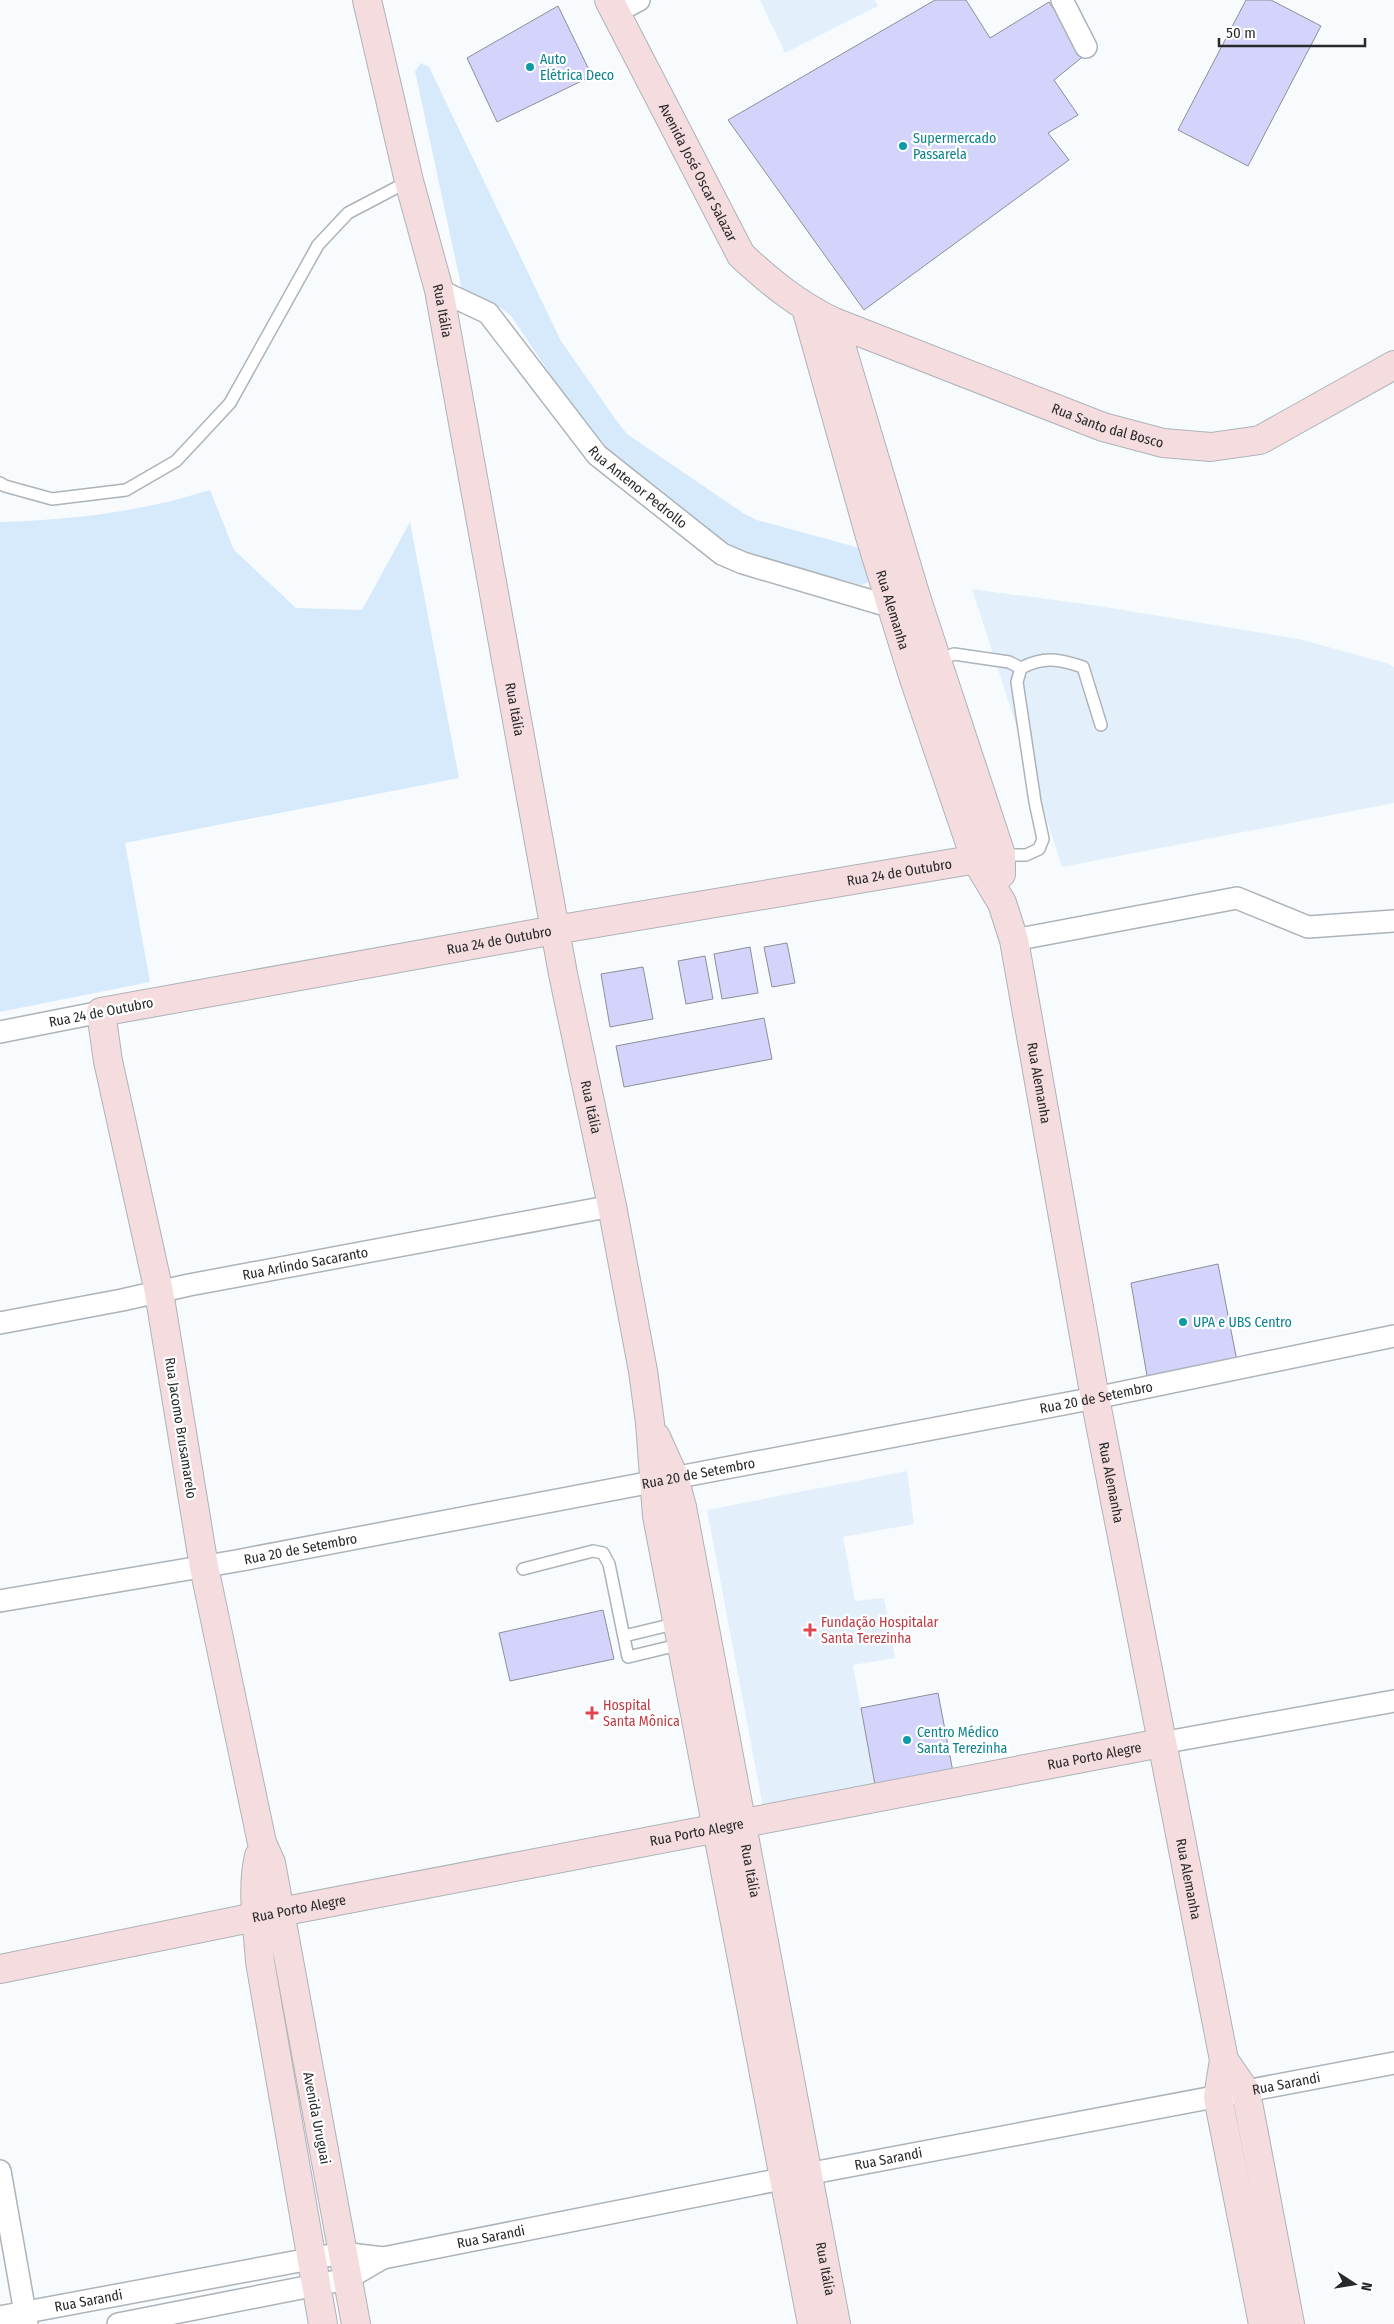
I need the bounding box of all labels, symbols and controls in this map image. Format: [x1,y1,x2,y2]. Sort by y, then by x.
scale bar [1219,15,1365,47]
text: 50 m [1226,24,1256,42]
place label: Auto Elétrica Deco [540,51,614,84]
marker: Auto Elétrica Deco [524,61,536,73]
street label: Avenida José Oscar Salazar [655,100,741,245]
place label: Supermercado Passarela [913,130,996,163]
marker: Supermercado Passarela [897,140,909,152]
street label: Rua Itália [429,282,455,339]
street label: Rua Santo dal Bosco [1049,400,1165,452]
street label: Rua Antenor Pedrollo [584,443,690,532]
street label: Rua Alemanha [872,568,913,652]
street label: Rua Itália [501,681,528,738]
street label: Rua 24 de Outubro [846,855,953,890]
street label: Rua 24 de Outubro [445,923,553,958]
street label: Rua 24 de Outubro [47,994,155,1031]
street label: Rua Alemanha [1023,1041,1054,1125]
street label: Rua Itália [577,1079,605,1136]
street label: Rua Arlindo Sacaranto [241,1244,369,1284]
place label: UPA e UBS Centro [1193,1314,1292,1331]
marker: UPA e UBS Centro [1177,1316,1189,1328]
street label: Rua Jacomo Brusamarelo [161,1356,200,1500]
street label: Rua 20 de Setembro [1038,1378,1154,1417]
street label: Rua Alemanha [1095,1440,1127,1525]
street label: Rua 20 de Setembro [640,1455,757,1493]
street label: Rua 20 de Setembro [243,1530,359,1568]
place label: Fundação Hospitalar Santa Terezinha [821,1614,939,1647]
marker: Fundação Hospitalar Santa Terezinha [803,1623,817,1637]
place label: Hospital Santa Mônica [603,1697,680,1730]
marker: Hospital Santa Mônica [585,1706,599,1720]
place label: Centro Médico Santa Terezinha [917,1724,1008,1757]
marker: Centro Médico Santa Terezinha [901,1734,913,1746]
street label: Rua Porto Alegre [1046,1739,1143,1774]
street label: Rua Porto Alegre [648,1815,745,1850]
street label: Rua Alemanha [1172,1837,1204,1921]
street label: Rua Itália [737,1843,763,1899]
street label: Rua Porto Alegre [251,1892,347,1926]
street label: Rua Sarandi [1251,2069,1322,2099]
street label: Avenida Uruguai [299,2071,334,2166]
street label: Rua Sarandi [853,2144,924,2174]
street label: Rua Sarandi [456,2222,526,2252]
street label: Rua Itália [812,2241,838,2297]
north arrow [1329,2259,1379,2309]
text: N [1357,2281,1375,2292]
street label: Rua Sarandi [53,2286,124,2316]

